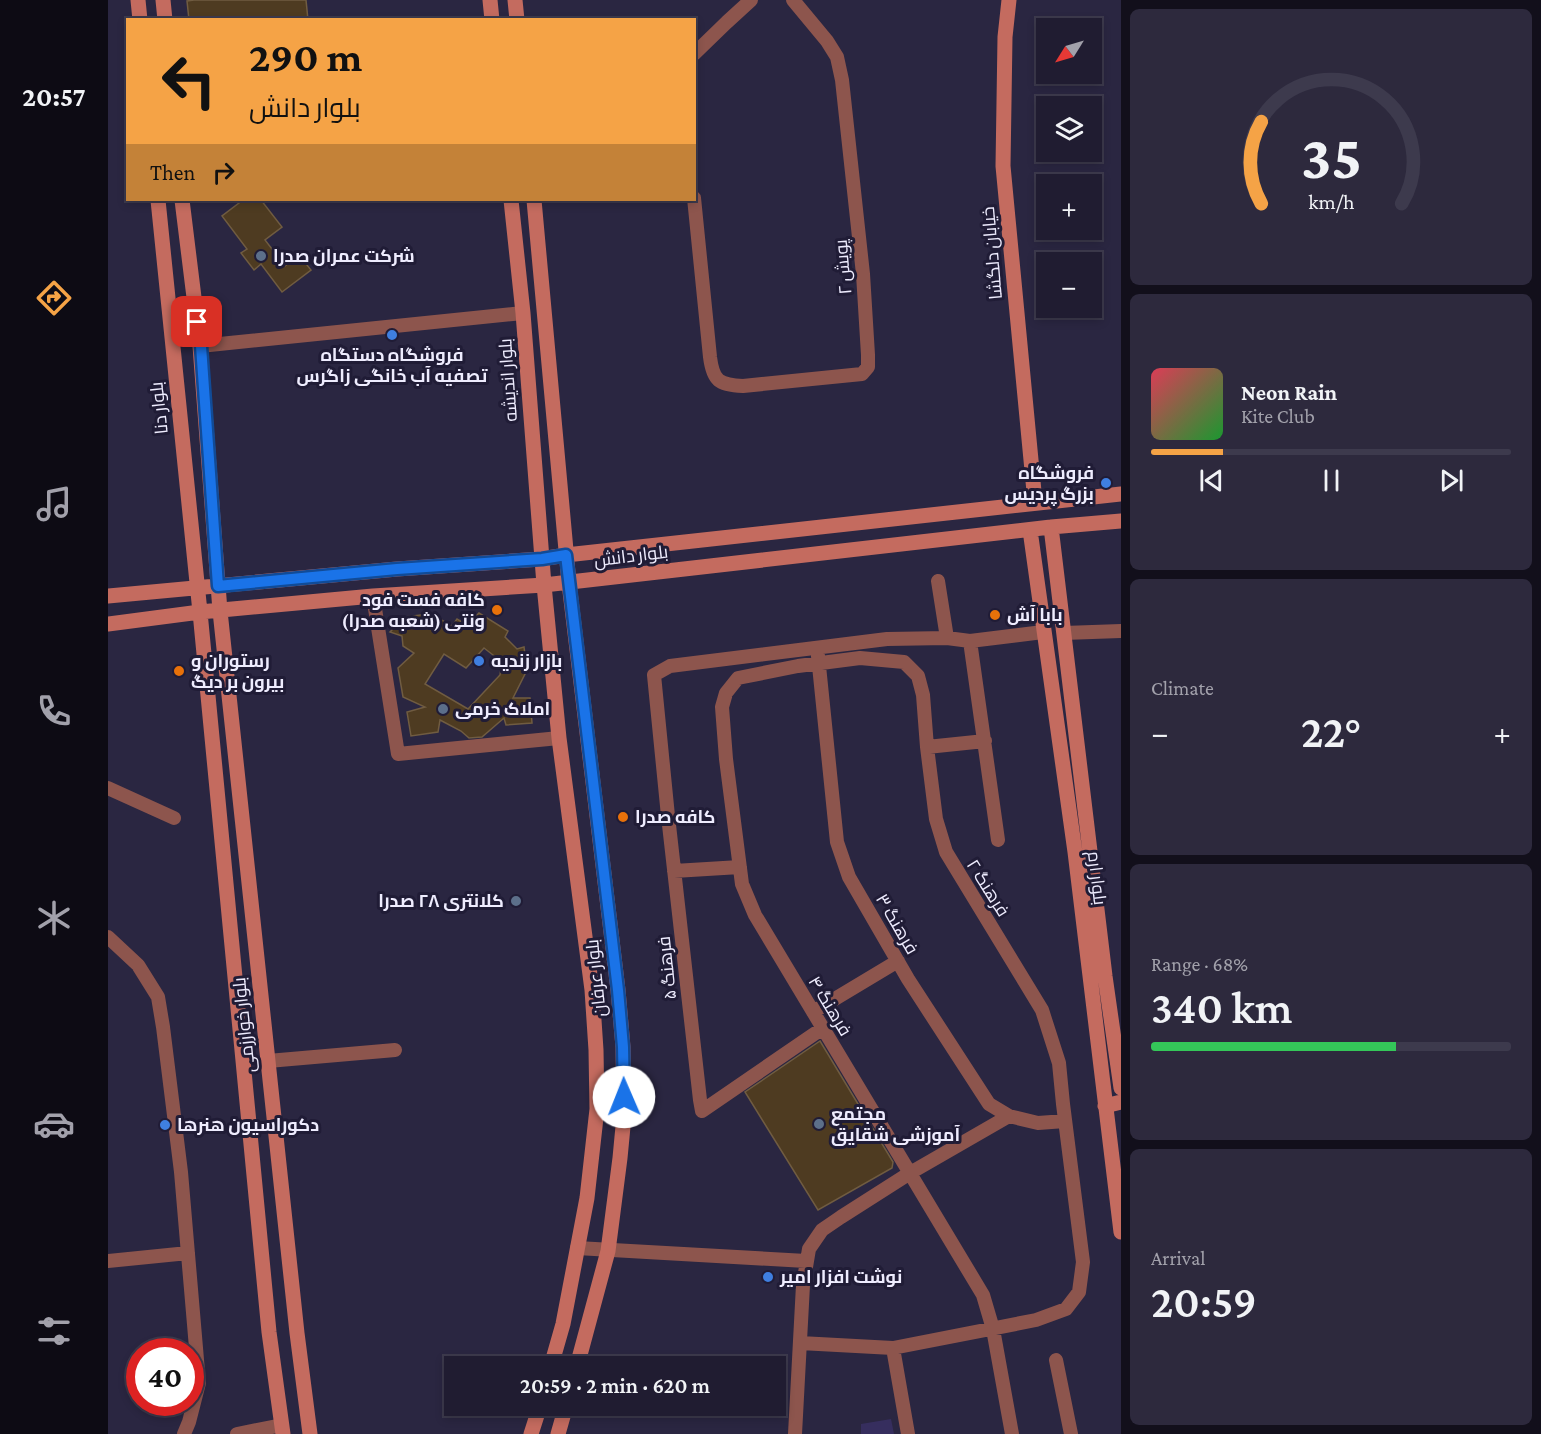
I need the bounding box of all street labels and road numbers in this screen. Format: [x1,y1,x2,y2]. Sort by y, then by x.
street label: خیابان دلگشا [978,206,1007,300]
street label: پویش ۲ [831,238,857,295]
street label: بلوار اندیشه [495,338,522,422]
street label: بلوار دنا [146,381,173,435]
street label: بلوار دانش [593,542,669,571]
street label: بلوار ارم [1082,850,1110,907]
street label: فرهنگ ۲ [962,856,1013,921]
street label: فرهنگ ۳ [871,890,922,958]
street label: فرهنگ ۵ [654,935,681,1001]
street label: بلوار عرفان [582,938,611,1018]
street label: فرهنگ ۴ [804,973,856,1040]
street label: بلوار خوارزمی [229,976,260,1074]

